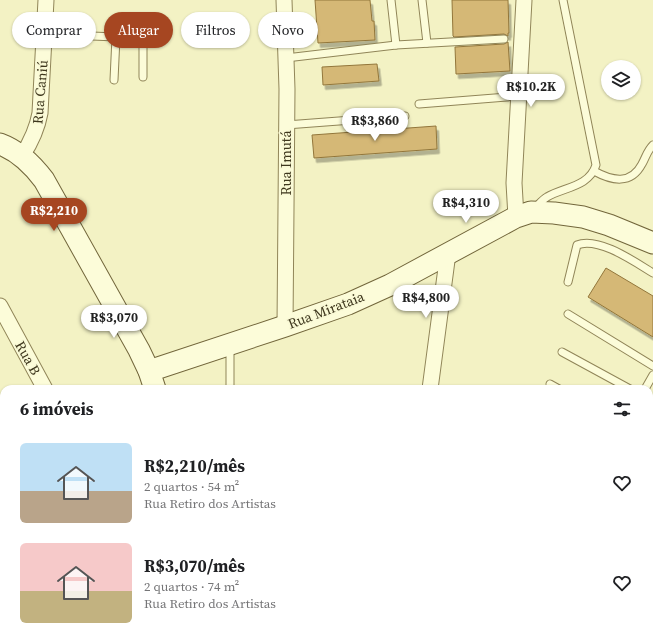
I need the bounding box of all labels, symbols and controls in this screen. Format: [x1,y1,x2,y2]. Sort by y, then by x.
chip: Comprar [12,12,96,48]
chip: Alugar [104,12,173,48]
chip: Filtros [181,12,250,48]
chip: Novo [258,12,318,48]
street label: Rua Caniú [27,59,53,125]
map controls [601,60,641,100]
button: layers [601,60,641,100]
pin: R$10.2K [494,74,568,108]
text: R$10.2K [506,78,556,95]
pin: R$3,860 [338,108,412,142]
text: R$3,860 [351,112,399,129]
street label: Rua Imutá [276,130,296,196]
pin: R$4,310 [429,190,503,224]
text: R$4,310 [442,194,490,211]
pin: R$2,210 [17,198,91,232]
text: R$2,210 [30,202,78,219]
pin: R$4,800 [389,285,463,319]
street label: Rua Mirataia [285,286,368,334]
text: R$4,800 [402,289,450,306]
pin: R$3,070 [77,305,151,339]
text: R$3,070 [90,309,138,326]
street label: Rua B [10,337,46,379]
text: 6 imóveis [20,397,94,421]
icon: filters [611,398,633,420]
text: R$2,210/mês [144,454,245,478]
icon: home [52,459,100,507]
icon: heart [611,472,633,494]
text: 2 quartos · 54 m² [144,478,239,495]
text: Rua Retiro dos Artistas [144,495,276,512]
text: R$3,070/mês [144,554,245,578]
icon: home [52,559,100,607]
icon: heart [611,572,633,594]
text: 2 quartos · 74 m² [144,578,239,595]
text: Rua Retiro dos Artistas [144,595,276,612]

